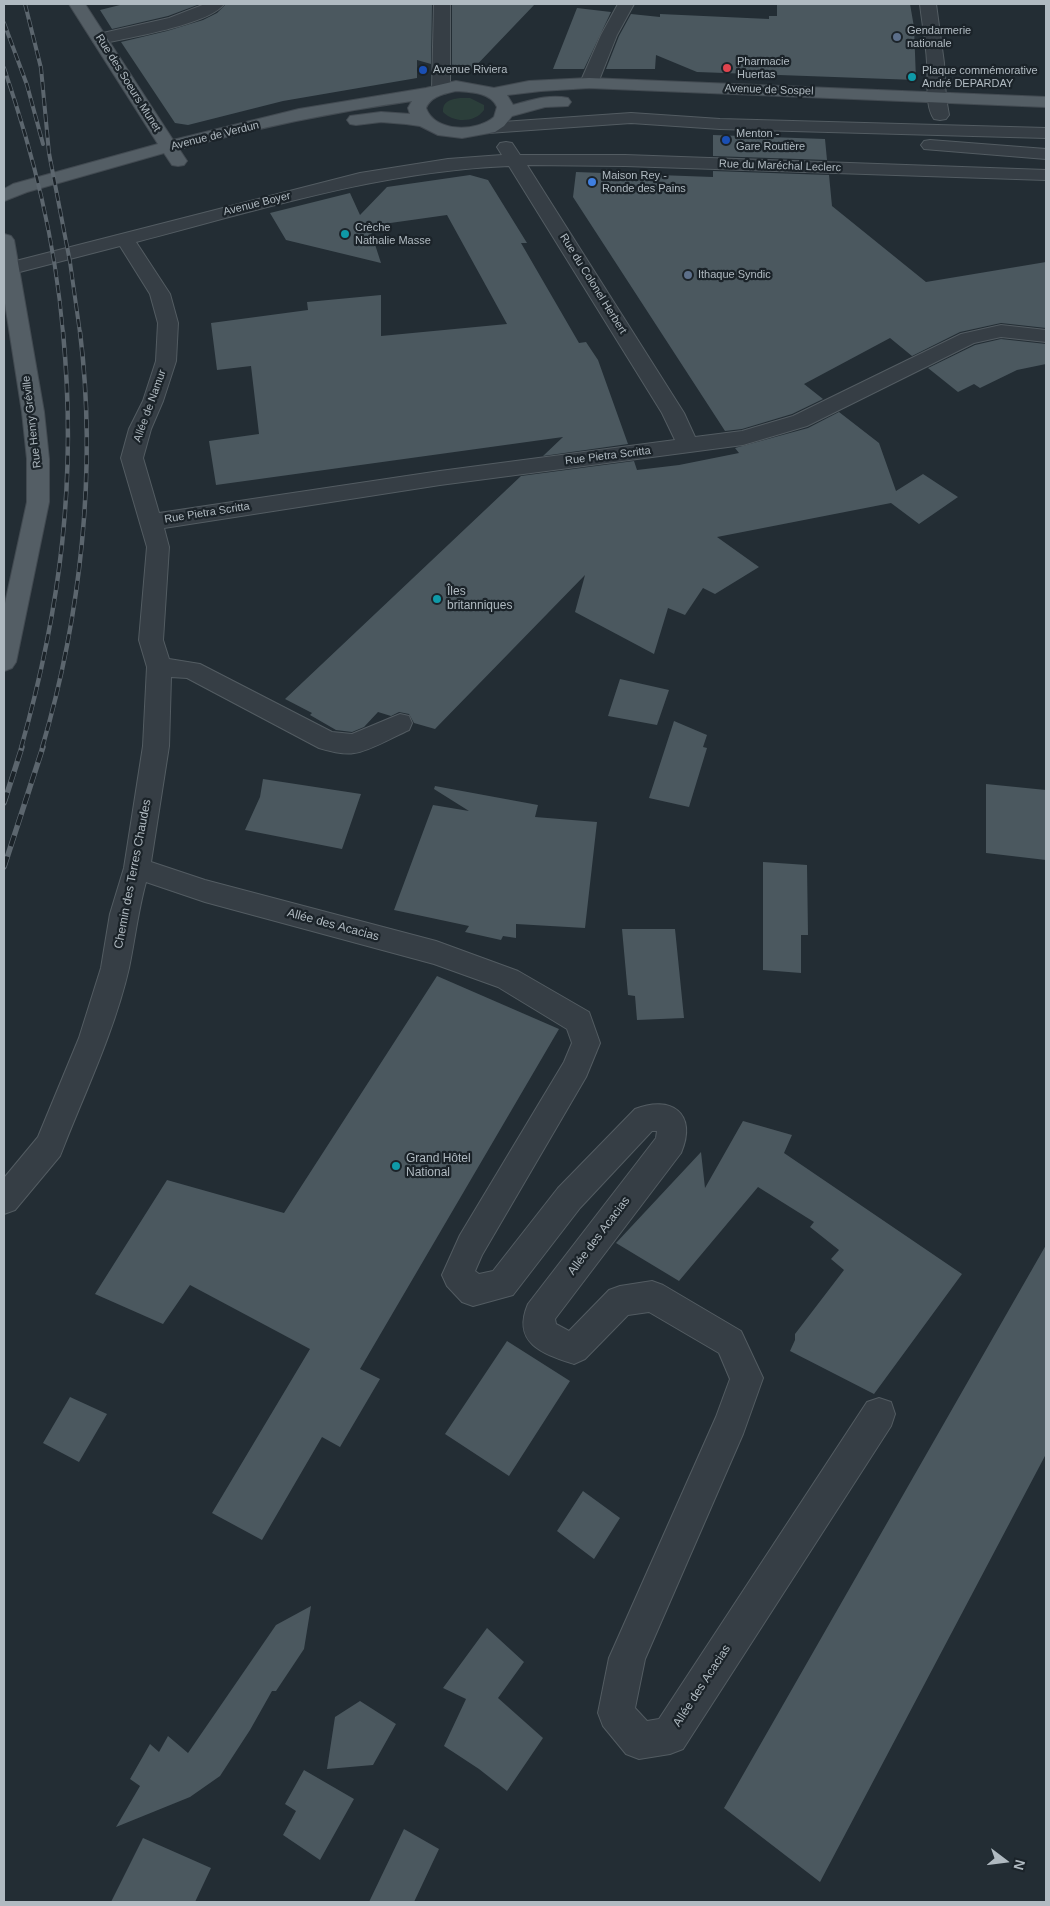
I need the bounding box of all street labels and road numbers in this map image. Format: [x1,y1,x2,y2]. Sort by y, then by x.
street label: Rue des Soeurs Munet [93,32,163,134]
street label: Avenue de Sospel [724,82,814,98]
street label: Avenue de Verdun [170,119,260,153]
street label: Rue du Maréchal Leclerc [719,157,841,175]
street label: Avenue Boyer [222,189,292,219]
street label: Rue du Colonel Herbert [557,232,629,336]
street label: Allée de Namur [131,368,169,444]
street label: Rue Henry Gréville [20,375,44,469]
street label: Rue Pietra Scritta [564,444,652,468]
street label: Rue Pietra Scritta [163,500,251,526]
street label: Chemin des Terres Chaudes [111,798,155,950]
street label: Allée des Acacias [285,906,381,944]
street label: Allée des Acacias [565,1194,633,1278]
street label: Allée des Acacias [670,1642,734,1730]

